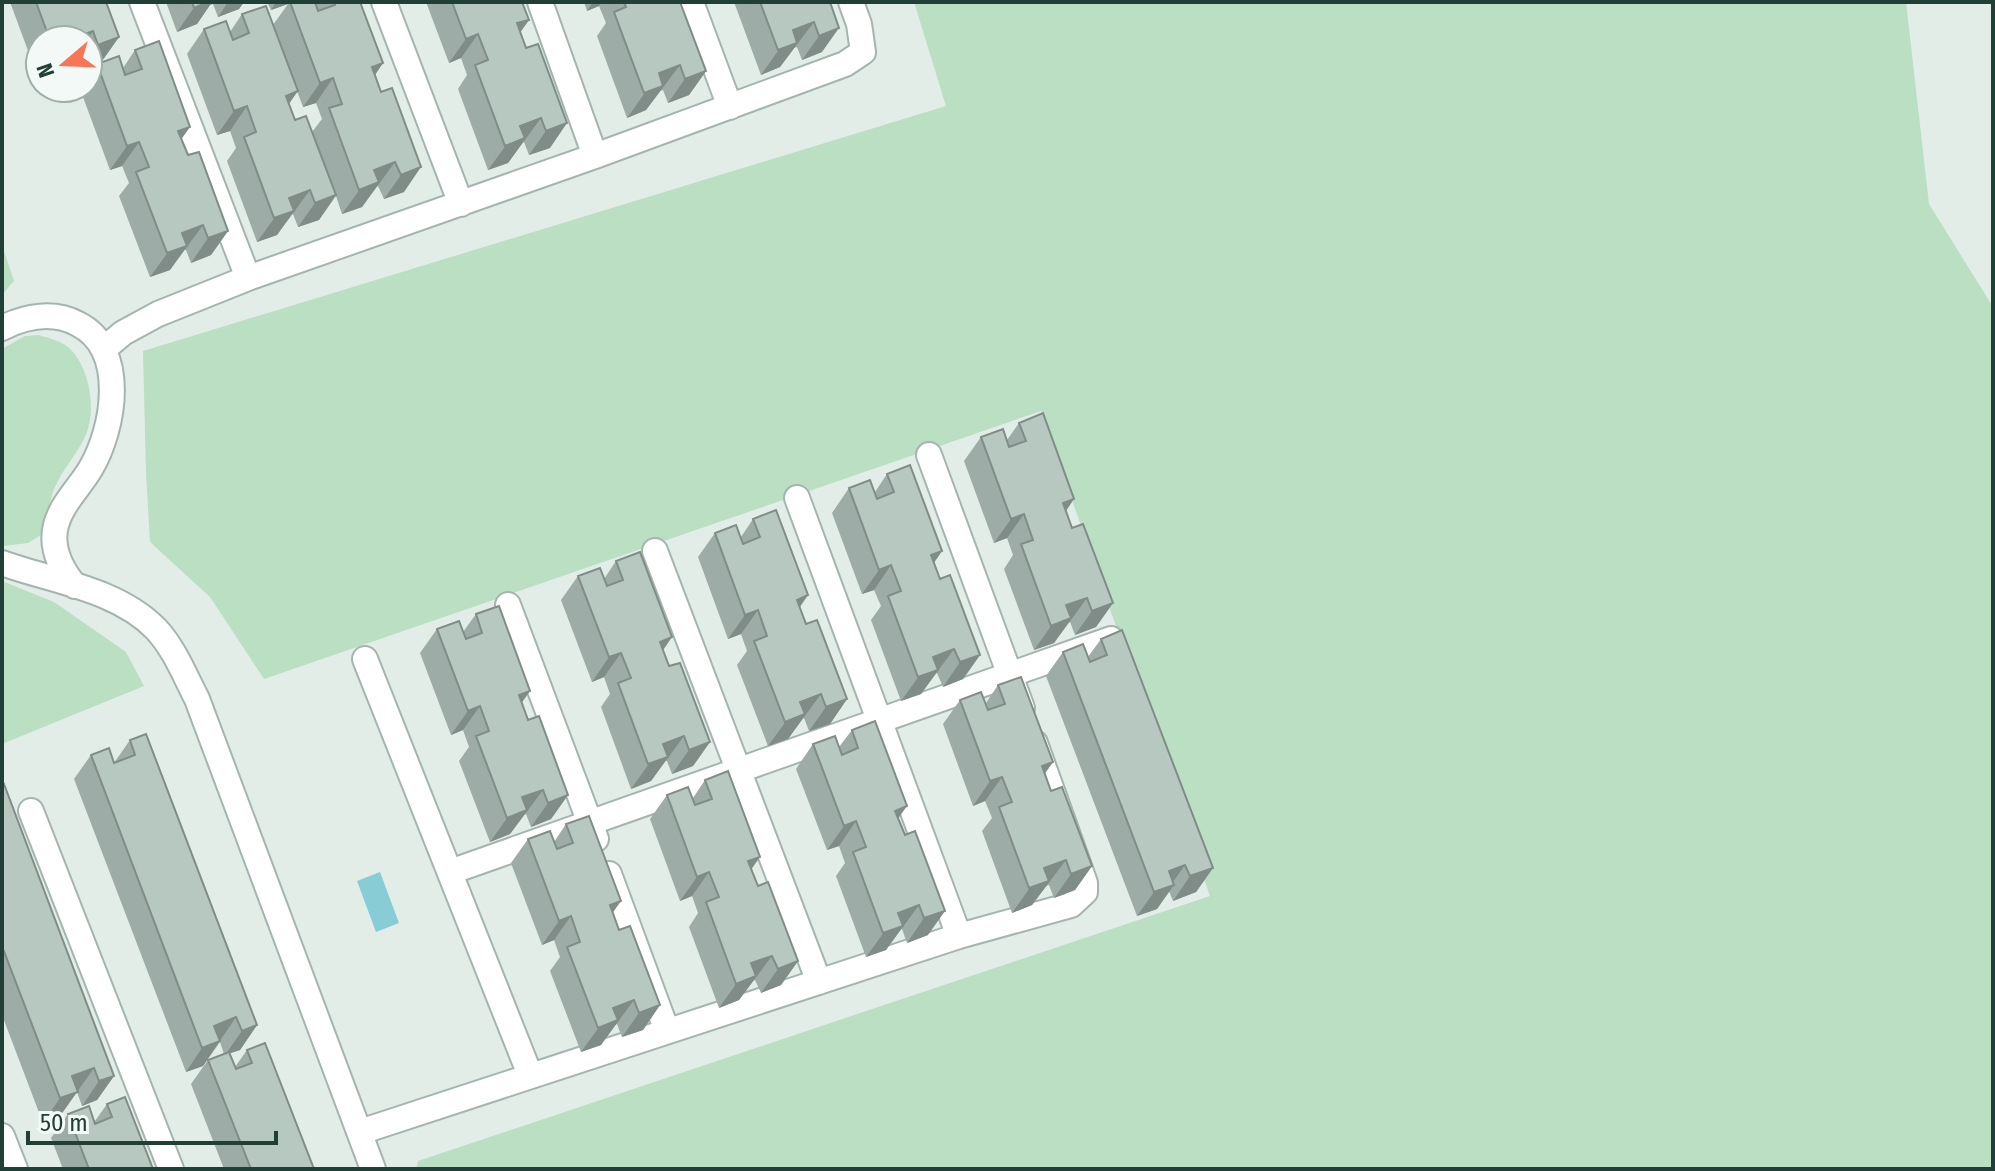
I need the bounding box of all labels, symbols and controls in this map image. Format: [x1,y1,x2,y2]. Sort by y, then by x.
north arrow [24,24,104,104]
text: N [31,60,60,81]
scale bar [28,1095,276,1145]
text: 50 m [40,1109,88,1137]

